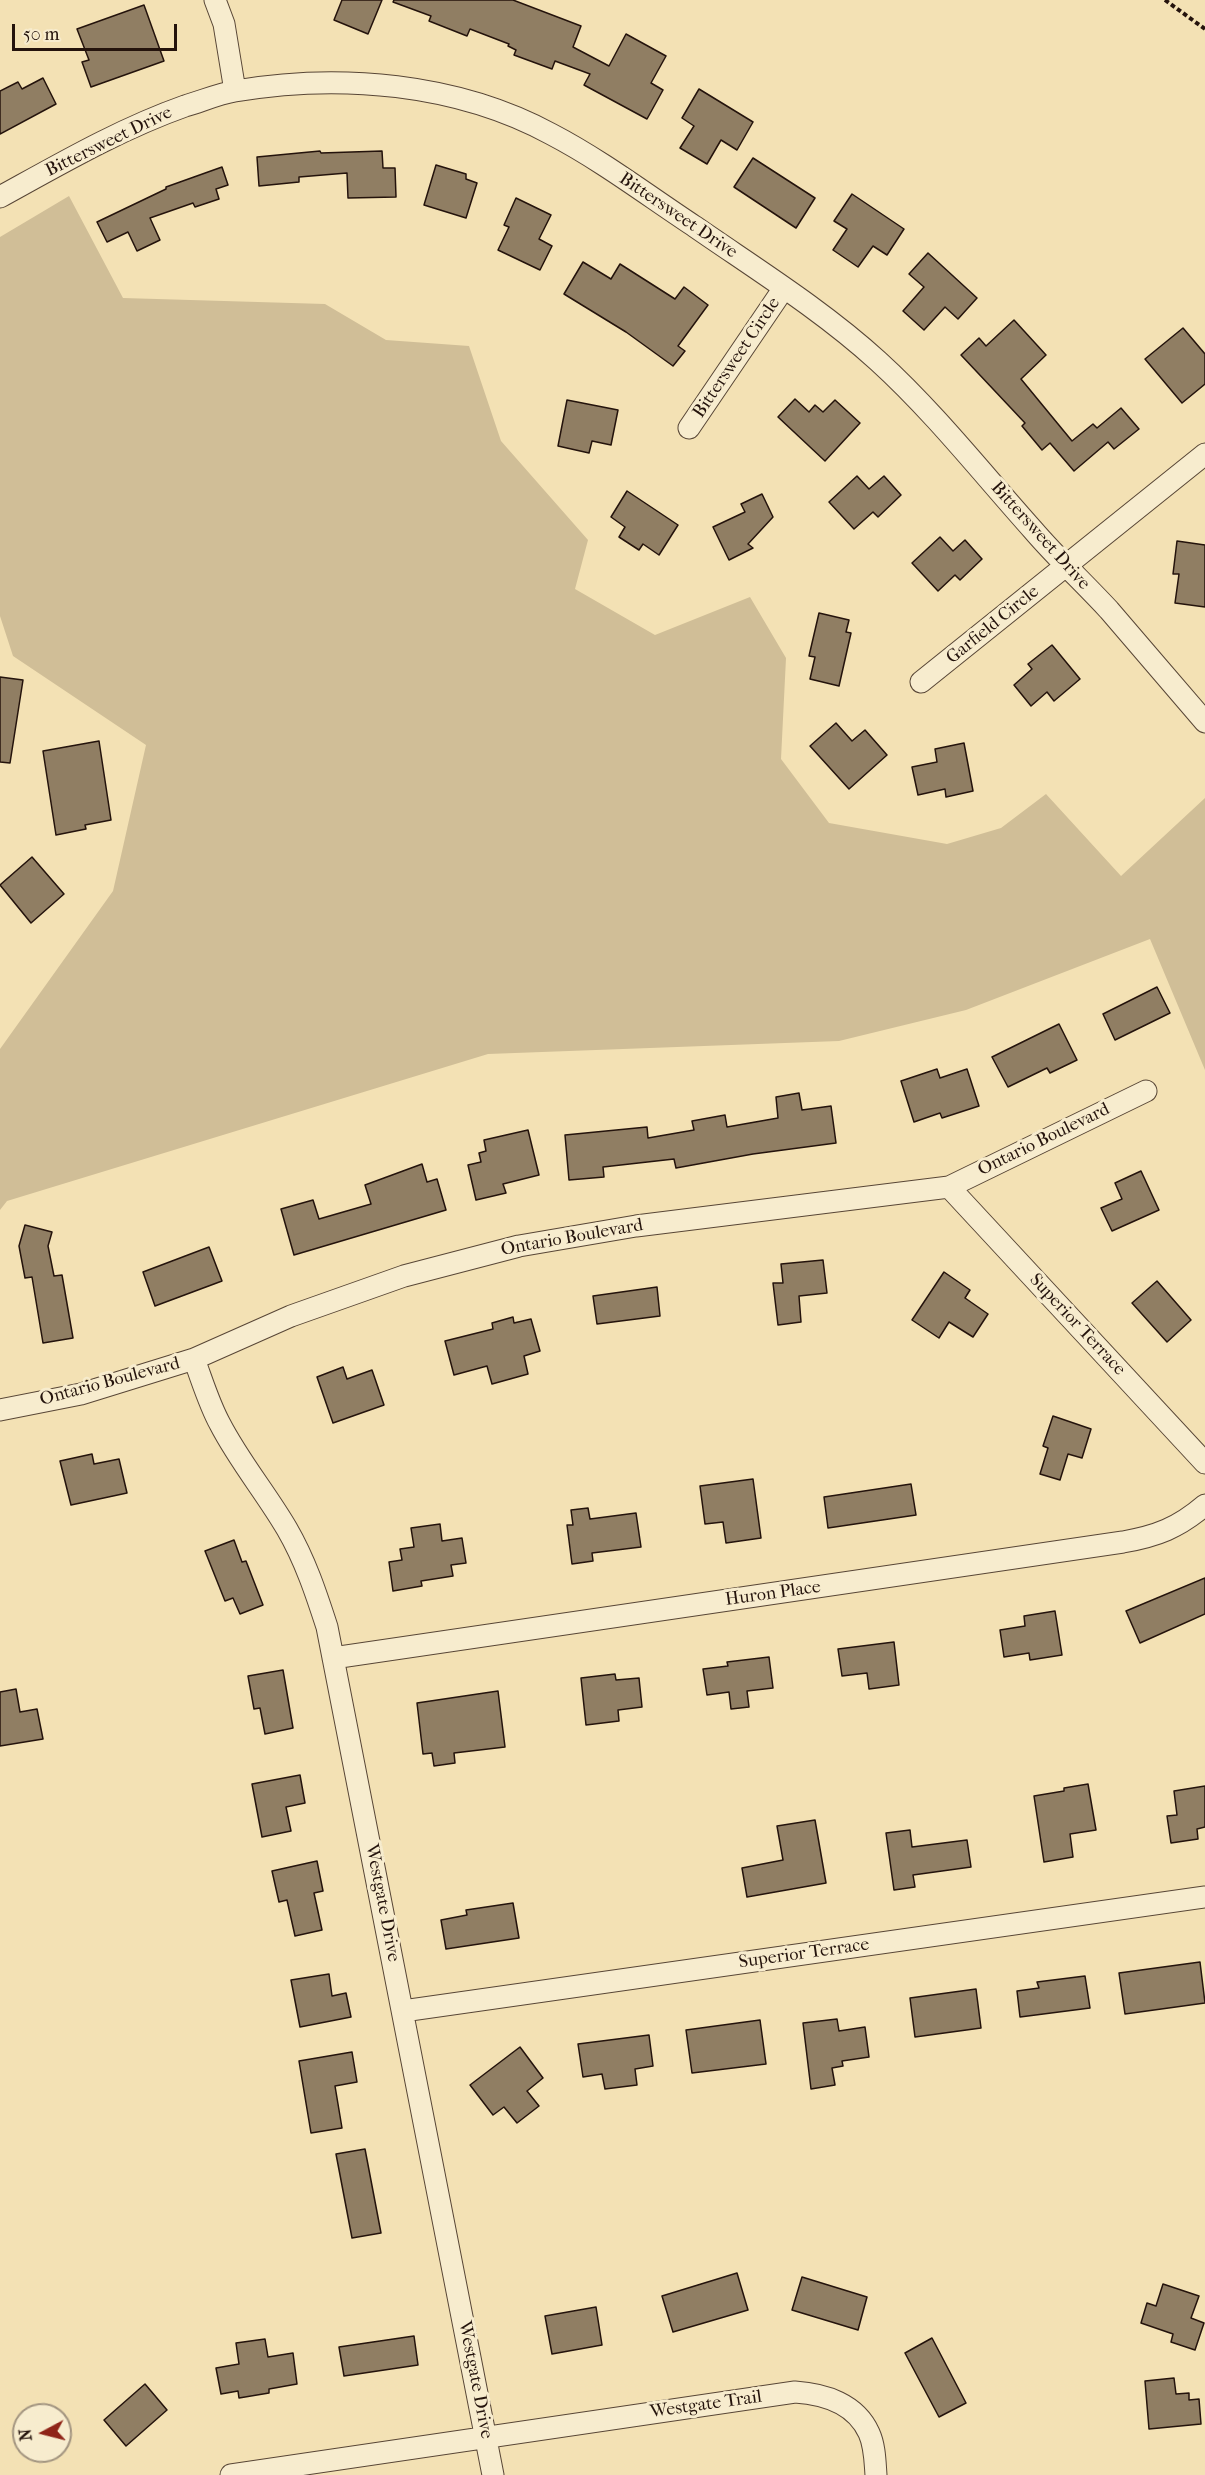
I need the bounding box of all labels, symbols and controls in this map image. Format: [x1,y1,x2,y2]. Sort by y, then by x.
scale bar [15,12,180,50]
text: 50 m [23,24,59,45]
street label: Bittersweet Drive [42,102,176,182]
street label: Bittersweet Drive [615,168,741,264]
street label: Bittersweet Circle [689,294,785,422]
street label: Bittersweet Drive [986,477,1094,595]
street label: Garfield Circle [942,581,1044,669]
street label: Ontario Boulevard [975,1099,1113,1181]
street label: Ontario Boulevard [499,1215,645,1261]
street label: Superior Terrace [1024,1270,1130,1380]
street label: Ontario Boulevard [38,1353,182,1411]
street label: Huron Place [724,1577,822,1611]
street label: Westgate Drive [360,1842,404,1964]
street label: Superior Terrace [737,1934,871,1974]
street label: Westgate Drive [453,2319,497,2441]
street label: Westgate Trail [649,2386,763,2424]
north arrow [12,2403,72,2463]
text: N [15,2428,36,2442]

